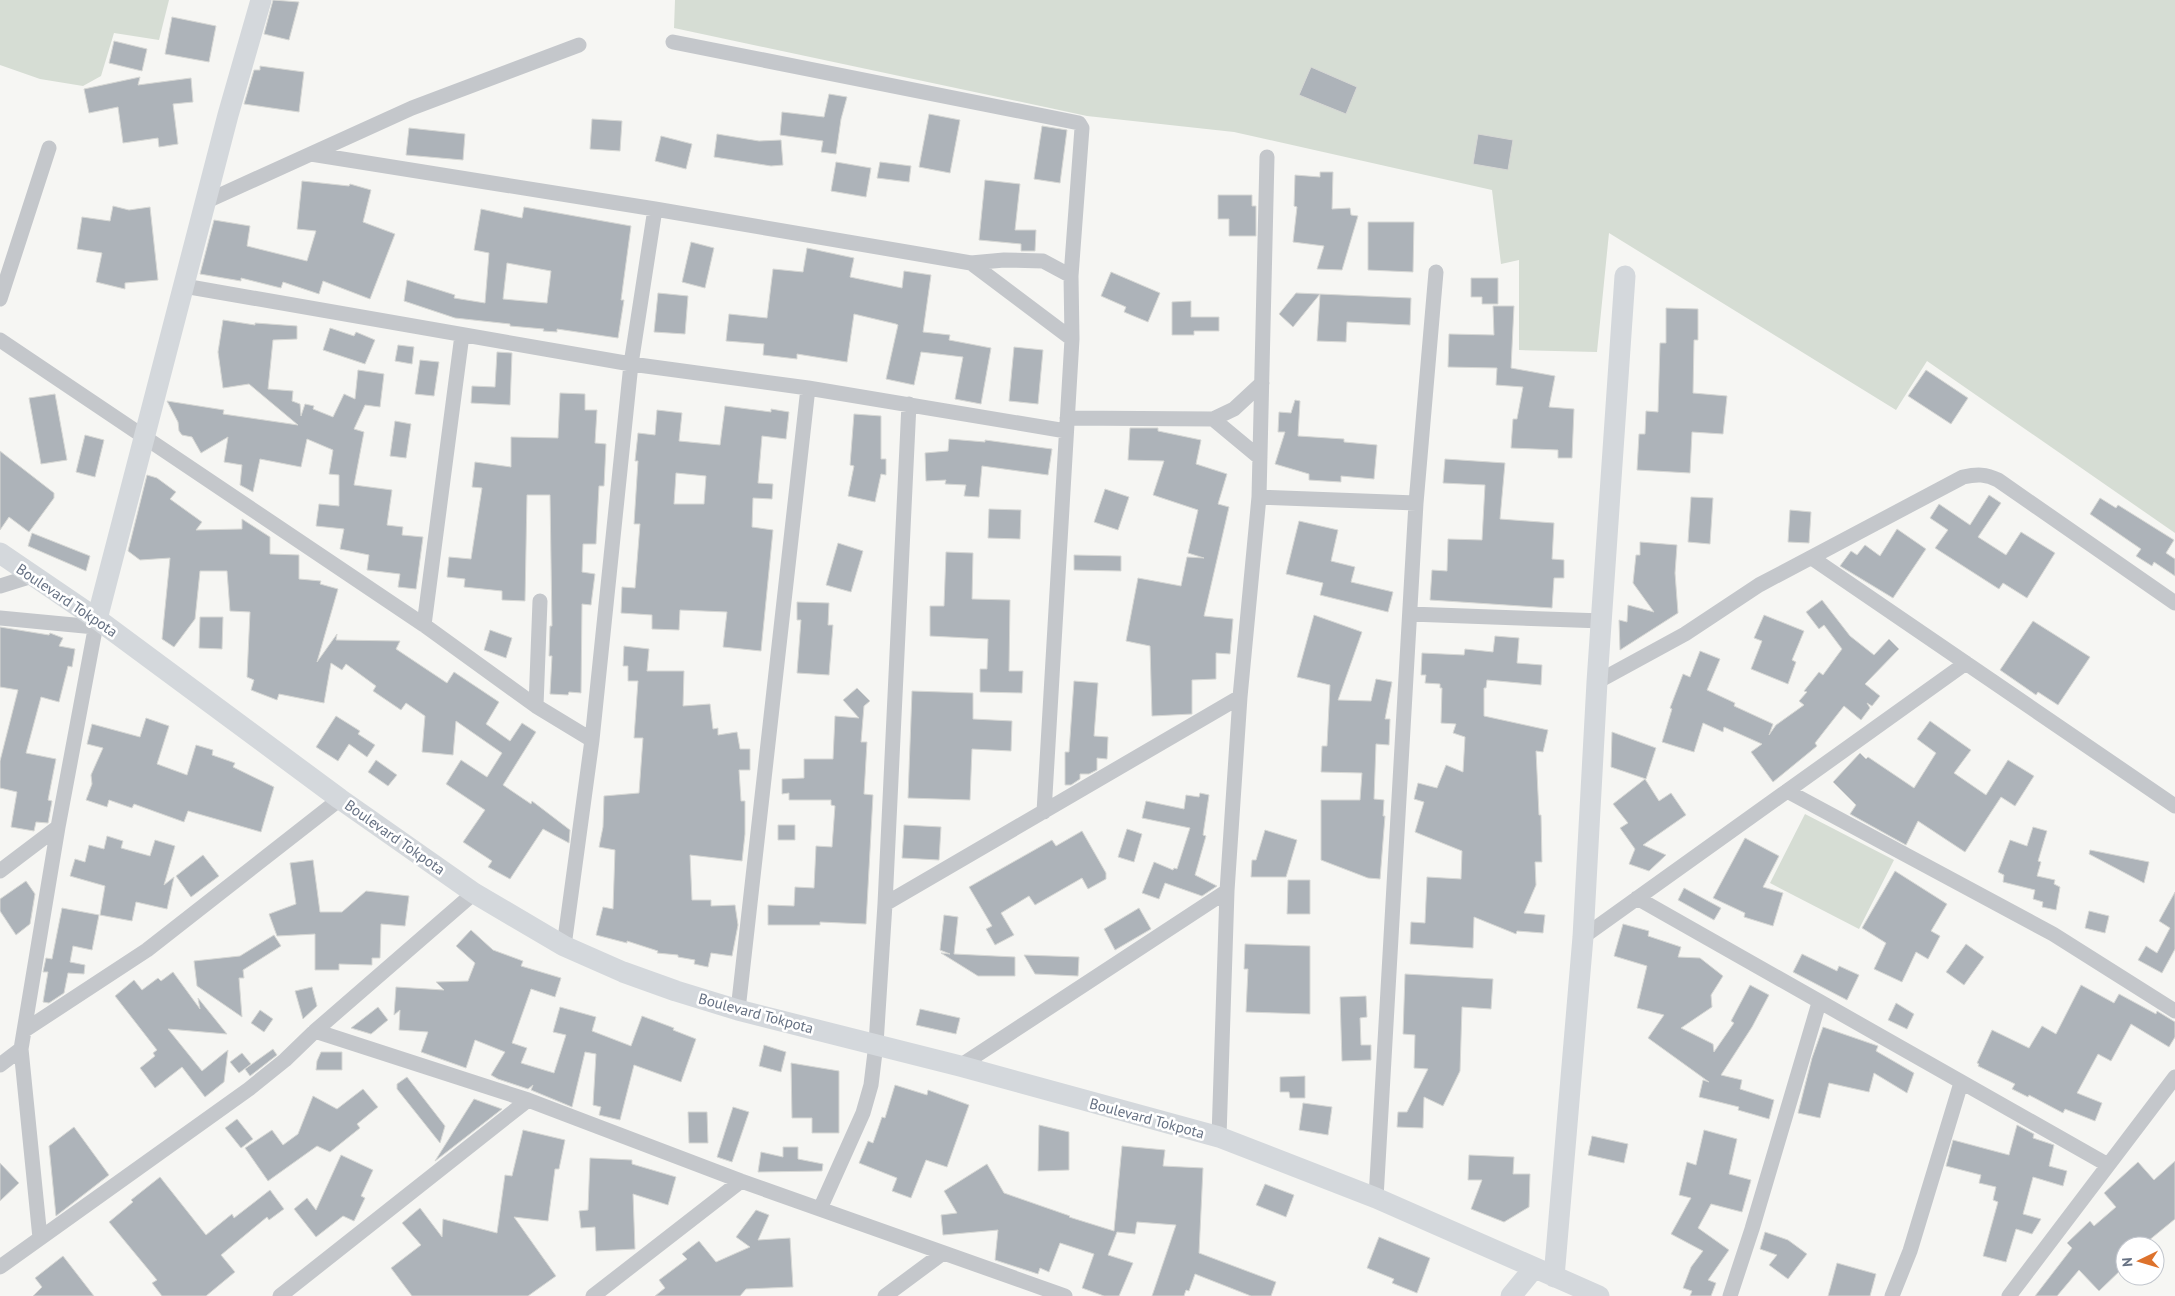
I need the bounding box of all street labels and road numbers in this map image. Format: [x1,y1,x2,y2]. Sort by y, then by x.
street label: Boulevard Tokpota [13,559,121,641]
street label: Boulevard Tokpota [341,795,449,879]
street label: Boulevard Tokpota [696,989,816,1037]
street label: Boulevard Tokpota [1087,1094,1207,1142]

